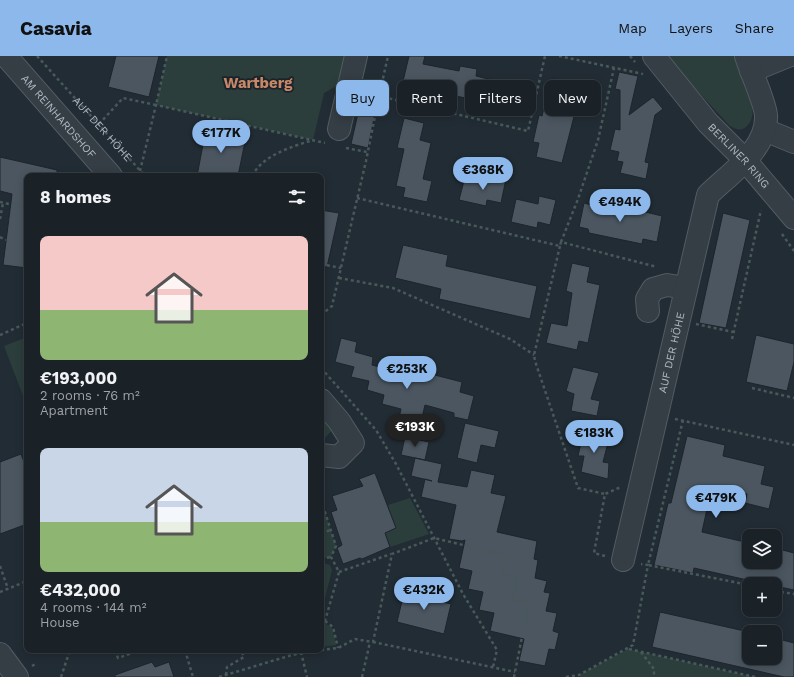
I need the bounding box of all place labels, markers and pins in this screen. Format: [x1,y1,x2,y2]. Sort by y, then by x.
pin: €177K [193,120,249,154]
pin: €368K [455,157,511,191]
pin: €494K [592,189,648,223]
pin: €253K [379,356,435,390]
pin: €193K [387,414,443,448]
pin: €183K [566,420,622,454]
pin: €479K [688,485,744,519]
pin: €432K [396,577,452,611]

